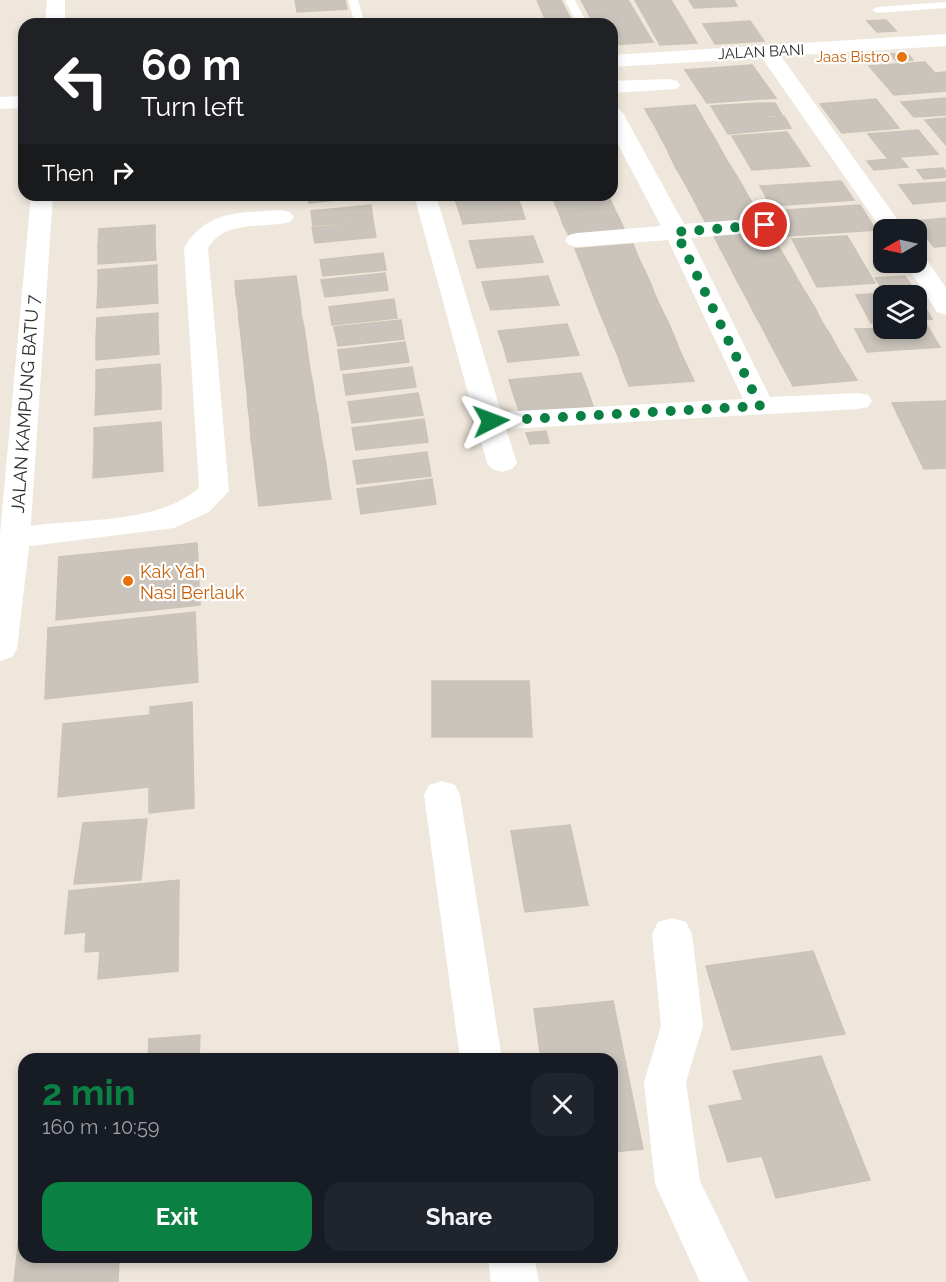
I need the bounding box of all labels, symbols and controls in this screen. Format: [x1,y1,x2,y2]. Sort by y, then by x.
text: 60 m [141,41,241,90]
street label: JALAN BANI [717,41,805,63]
icon: left [42,42,120,120]
place label: Jaas Bistro [816,48,890,66]
marker: Jaas Bistro [895,50,909,64]
text: Turn left [141,91,244,122]
icon: right [106,156,139,189]
text: Then [42,160,94,186]
pin [739,199,790,250]
icon: arrive [748,208,781,241]
north arrow [873,219,927,273]
map controls [873,219,927,339]
button: layers [873,285,927,339]
street label: JALAN KAMPUNG BATU 7 [7,294,43,514]
position arrow [459,389,523,453]
place label: Kak Yah Nasi Berlauk [140,561,245,603]
marker: Kak Yah Nasi Berlauk [121,574,135,588]
text: 2 min [42,1071,135,1113]
button: close [531,1073,594,1136]
text: 160 m · 10:59 [42,1115,160,1139]
button: Exit [42,1182,312,1251]
button: Share [324,1182,594,1251]

